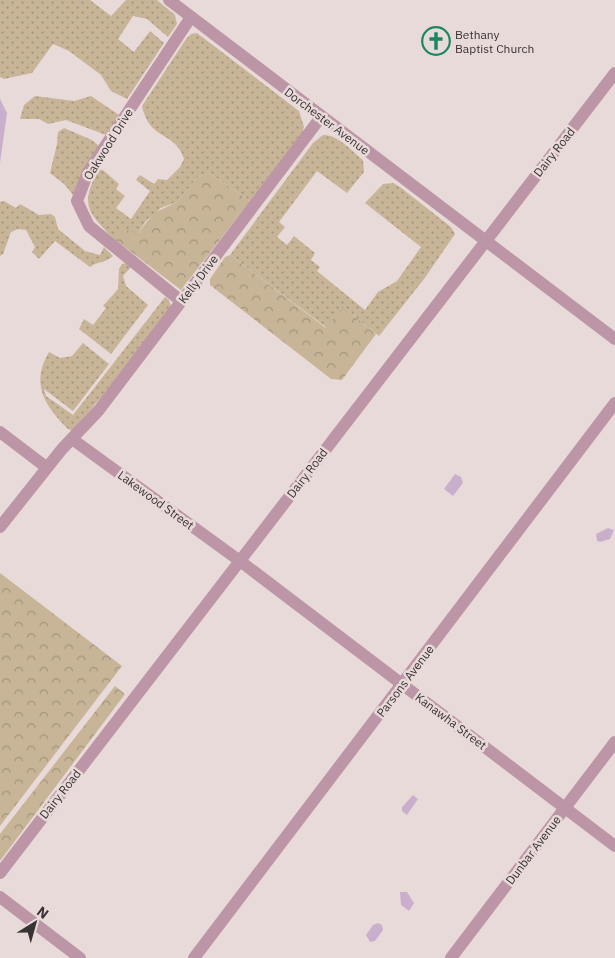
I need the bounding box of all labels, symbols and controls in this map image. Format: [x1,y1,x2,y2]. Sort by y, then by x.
church icon: Bethany Baptist Church [421,26,451,56]
place label: Bethany Baptist Church [455,27,534,56]
street label: Dorchester Avenue [282,84,373,158]
street label: Oakwood Drive [80,105,136,183]
street label: Dairy Road [530,124,578,180]
street label: Kelly Drive [175,251,221,306]
street label: Dairy Road [283,445,331,501]
street label: Lakewood Street [115,467,197,533]
street label: Parsons Avenue [373,642,437,720]
street label: Kanawha Street [412,689,490,753]
street label: Dairy Road [36,766,84,822]
street label: Dunbar Avenue [502,812,564,887]
north arrow [10,898,60,948]
text: N [33,902,52,923]

